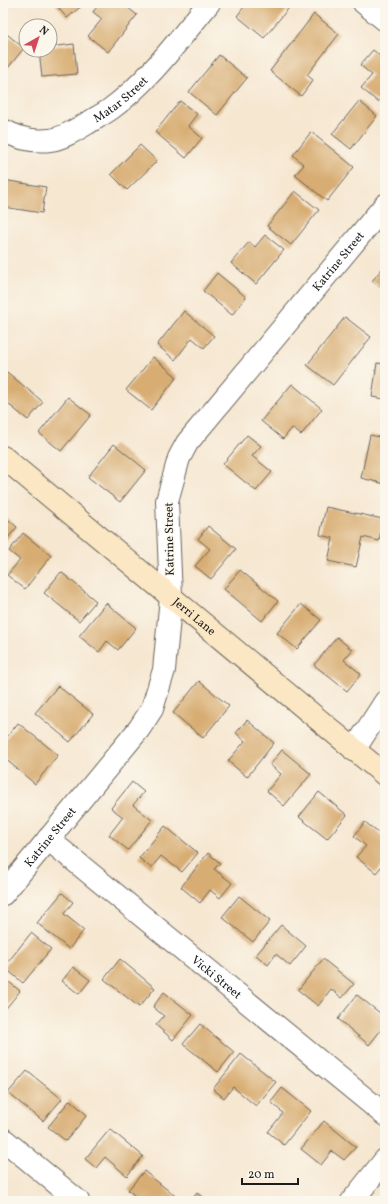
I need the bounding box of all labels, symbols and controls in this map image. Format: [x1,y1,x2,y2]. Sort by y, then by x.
north arrow [18,18,58,58]
text: N [36,23,51,40]
street label: Matar Street [91,73,152,127]
street label: Katrine Street [309,228,369,295]
street label: Katrine Street [161,502,179,576]
street label: Jerri Lane [169,595,219,640]
street label: Katrine Street [21,804,80,871]
street label: Vicki Street [188,953,244,1003]
scale bar [242,1160,298,1186]
text: 20 m [248,1167,275,1183]

